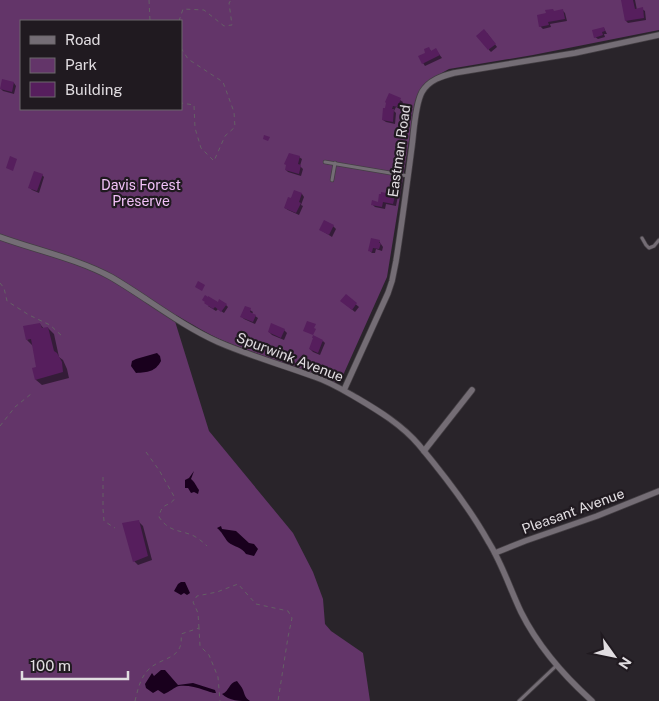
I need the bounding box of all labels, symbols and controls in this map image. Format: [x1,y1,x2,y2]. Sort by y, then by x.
legend [20,20,182,110]
text: Road [65,31,101,48]
text: Park [65,56,97,73]
text: Building [65,81,123,98]
street label: Eastman Road [385,104,413,198]
park label: Davis Forest Preserve [101,177,181,209]
street label: Spurwink Avenue [234,329,346,385]
street label: Pleasant Avenue [520,485,626,537]
north arrow [589,631,639,681]
scale bar [22,648,129,680]
text: N [615,654,635,672]
text: 100 m [30,657,71,674]

